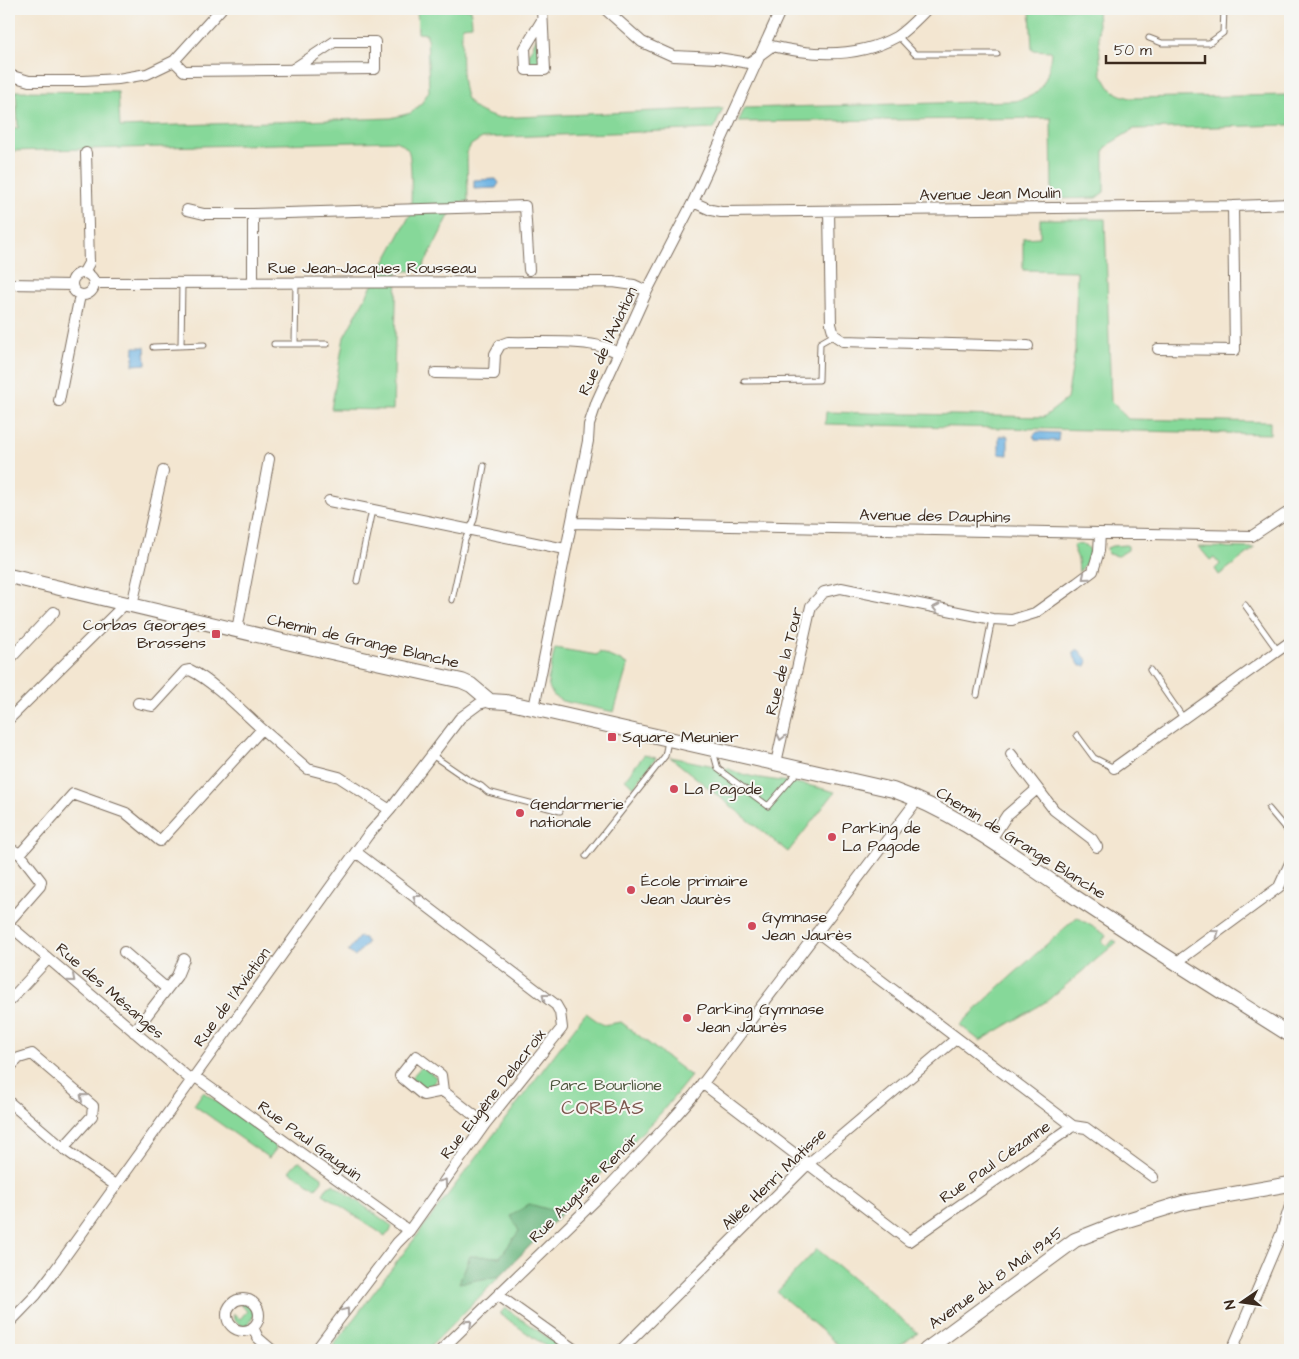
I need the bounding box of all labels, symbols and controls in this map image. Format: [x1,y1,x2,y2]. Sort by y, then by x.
scale bar [1106,32,1205,64]
text: 50 m [1114,40,1152,61]
street label: Avenue Jean Moulin [919,182,1061,206]
street label: Rue Jean-Jacques Rousseau [268,257,476,279]
street label: Rue de l'Aviation [573,283,643,399]
street label: Avenue des Dauphins [859,504,1011,528]
one-way arrow [1082,572,1091,580]
one-way arrow [932,603,940,614]
street label: Rue de la Tour [760,604,808,717]
street label: Chemin de Grange Blanche [265,608,462,675]
place label: Corbas Georges Brassens [83,614,206,654]
marker: Corbas Georges Brassens [210,628,222,640]
place label: Square Meunier [622,726,739,748]
marker: Square Meunier [606,731,618,743]
one-way arrow [776,732,787,741]
place label: La Pagode [684,778,762,801]
street label: Chemin de Grange Blanche [931,782,1110,905]
marker: La Pagode [668,783,680,795]
place label: Gendarmerie nationale [530,793,624,833]
marker: Gendarmerie nationale [514,807,526,819]
place label: Parking de La Pagode [842,817,921,858]
marker: Parking de La Pagode [826,831,838,843]
place label: École primaire Jean Jaurès [641,870,748,910]
marker: École primaire Jean Jaurès [625,884,637,896]
one-way arrow [413,895,422,903]
place label: Gymnase Jean Jaurès [762,906,852,946]
marker: Gymnase Jean Jaurès [746,920,758,932]
one-way arrow [1210,930,1219,938]
street label: Rue des Mésanges [50,938,169,1045]
street label: Rue de l'Aviation [188,943,276,1051]
one-way arrow [67,973,76,982]
one-way arrow [542,994,551,1002]
place label: Parking Gymnase Jean Jaurès [697,998,825,1038]
marker: Parking Gymnase Jean Jaurès [681,1012,693,1024]
street label: Rue Eugène Delacroix [435,1024,552,1164]
park label: Parc Bourlione [550,1074,662,1096]
one-way arrow [79,1094,88,1103]
district label: CORBAS [561,1095,645,1122]
street label: Rue Paul Gauguin [253,1096,367,1187]
street label: Rue Paul Cézanne [935,1115,1055,1208]
street label: Allée Henri Matisse [717,1123,832,1235]
street label: Rue Auguste Renoir [524,1128,645,1249]
one-way arrow [438,1178,447,1188]
street label: Avenue du 8 Mai 1945 [924,1221,1068,1334]
north arrow [1216,1276,1266,1326]
text: N [1220,1298,1241,1311]
one-way arrow [340,1307,349,1317]
one-way arrow [464,1320,473,1329]

